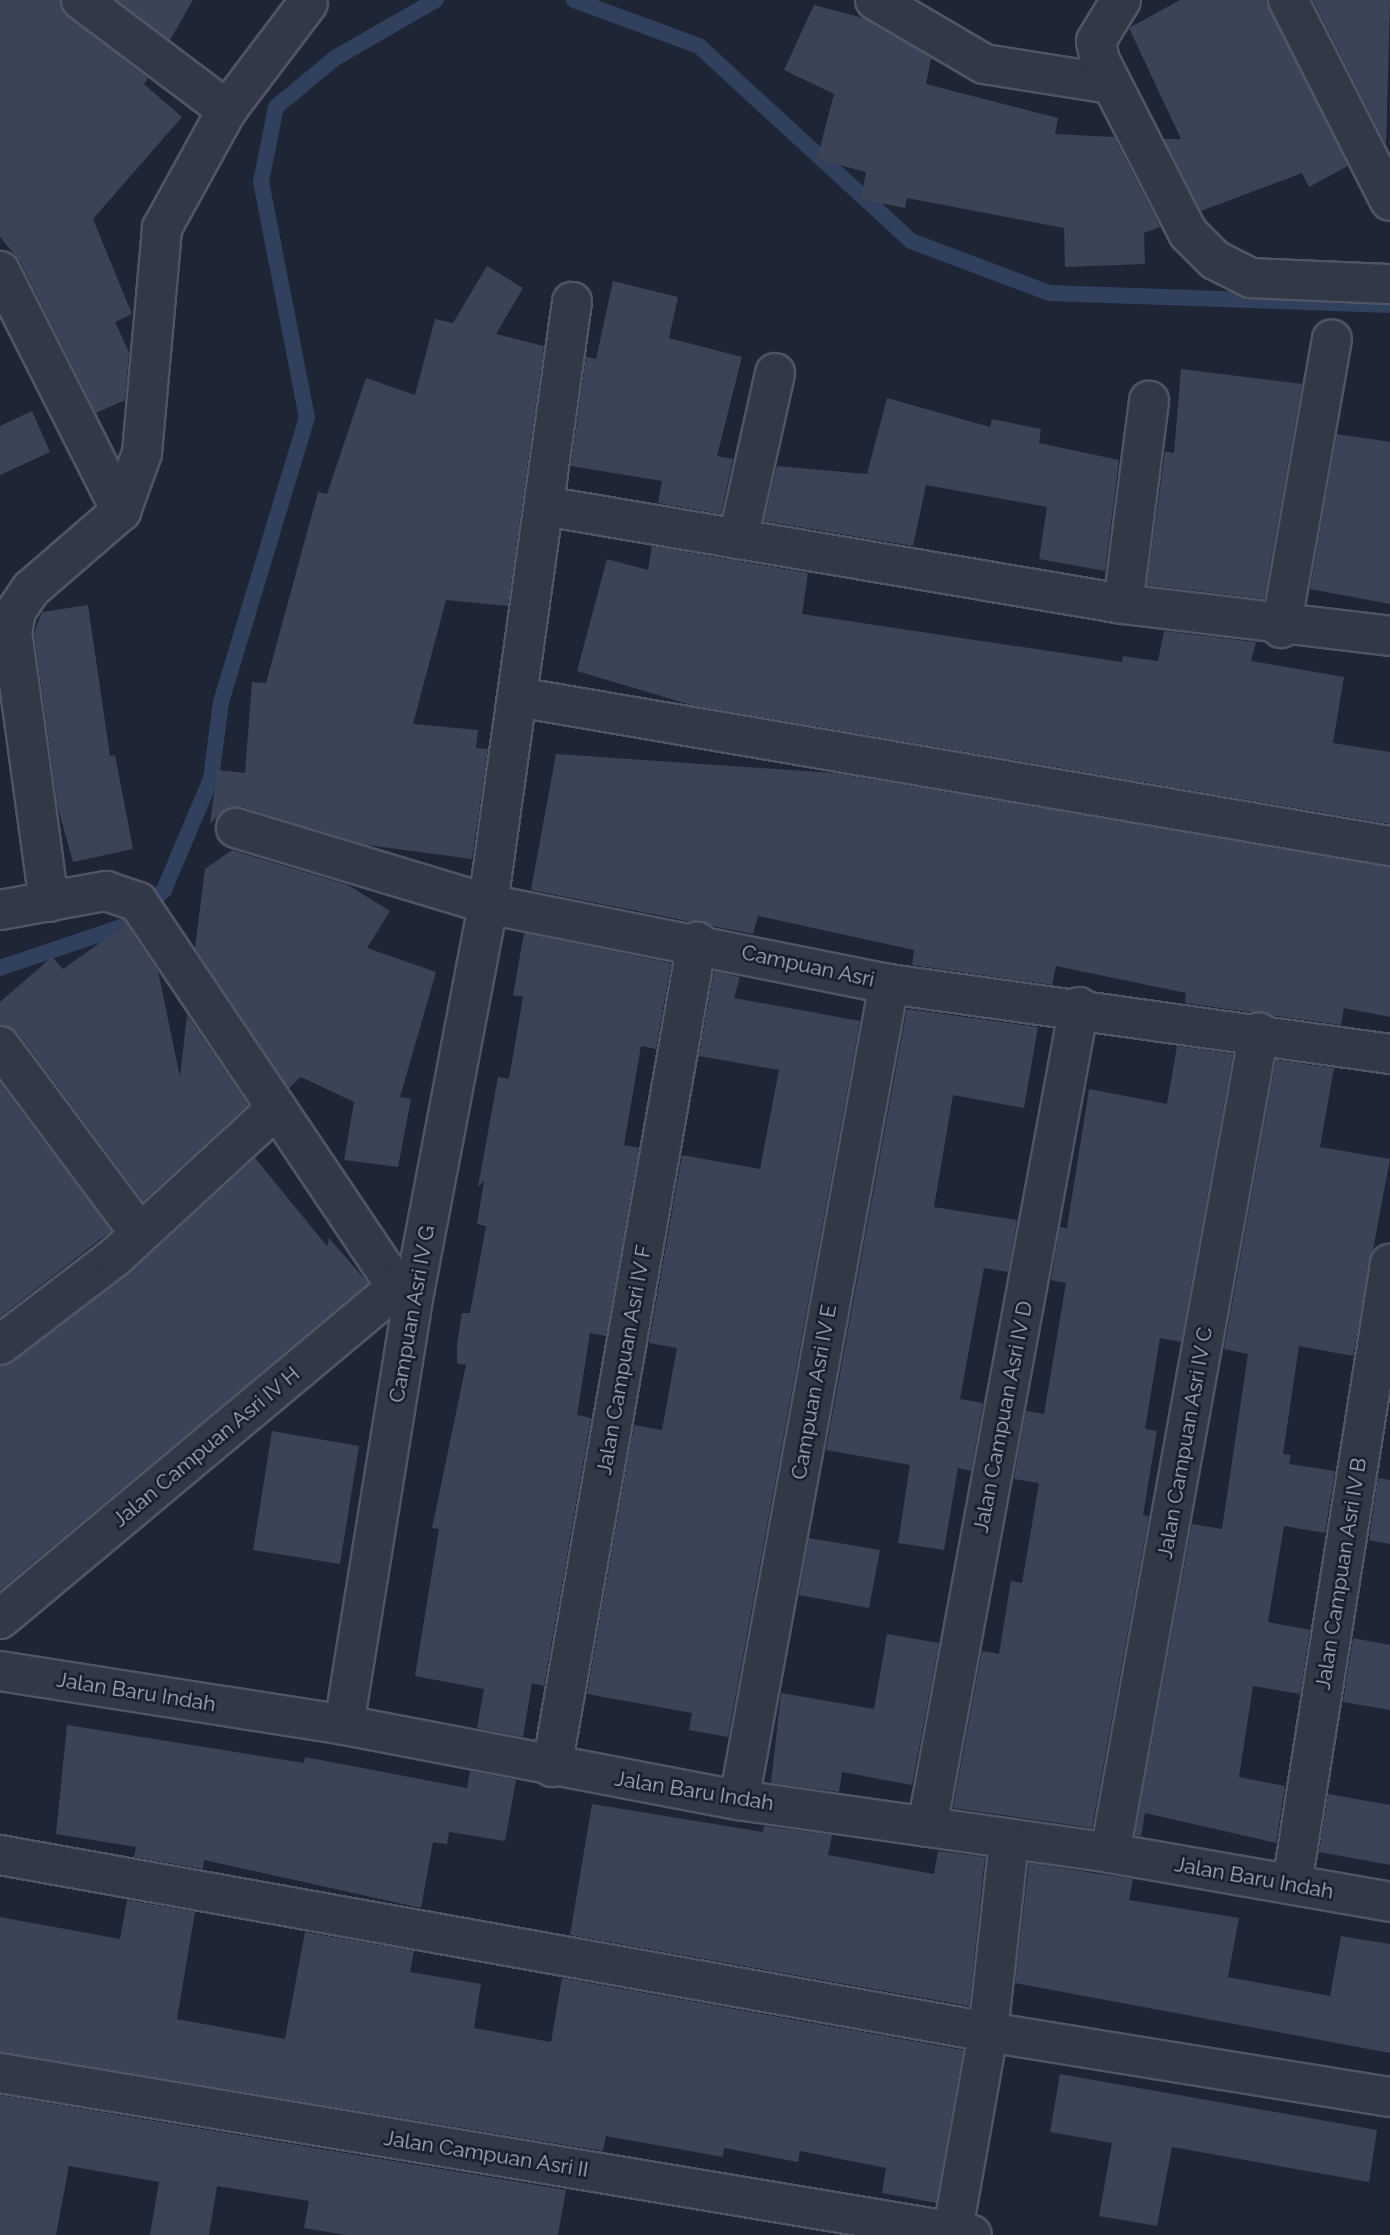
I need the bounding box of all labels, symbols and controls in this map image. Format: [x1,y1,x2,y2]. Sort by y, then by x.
street label: Campuan Asri [739,940,877,992]
street label: Campuan Asri IV G [384,1223,440,1405]
street label: Jalan Campuan Asri IV F [591,1242,657,1478]
street label: Jalan Campuan Asri IV D [968,1298,1038,1536]
street label: Campuan Asri IV E [786,1302,842,1482]
street label: Jalan Campuan Asri IV C [1152,1324,1218,1562]
street label: Jalan Campuan Asri IV H [107,1361,305,1533]
street label: Jalan Campuan Asri IV B [1310,1455,1372,1693]
street label: Jalan Baru Indah [55,1667,217,1717]
street label: Jalan Baru Indah [613,1766,775,1816]
street label: Jalan Baru Indah [1173,1852,1335,1904]
street label: Jalan Campuan Asri II [381,2125,591,2183]

